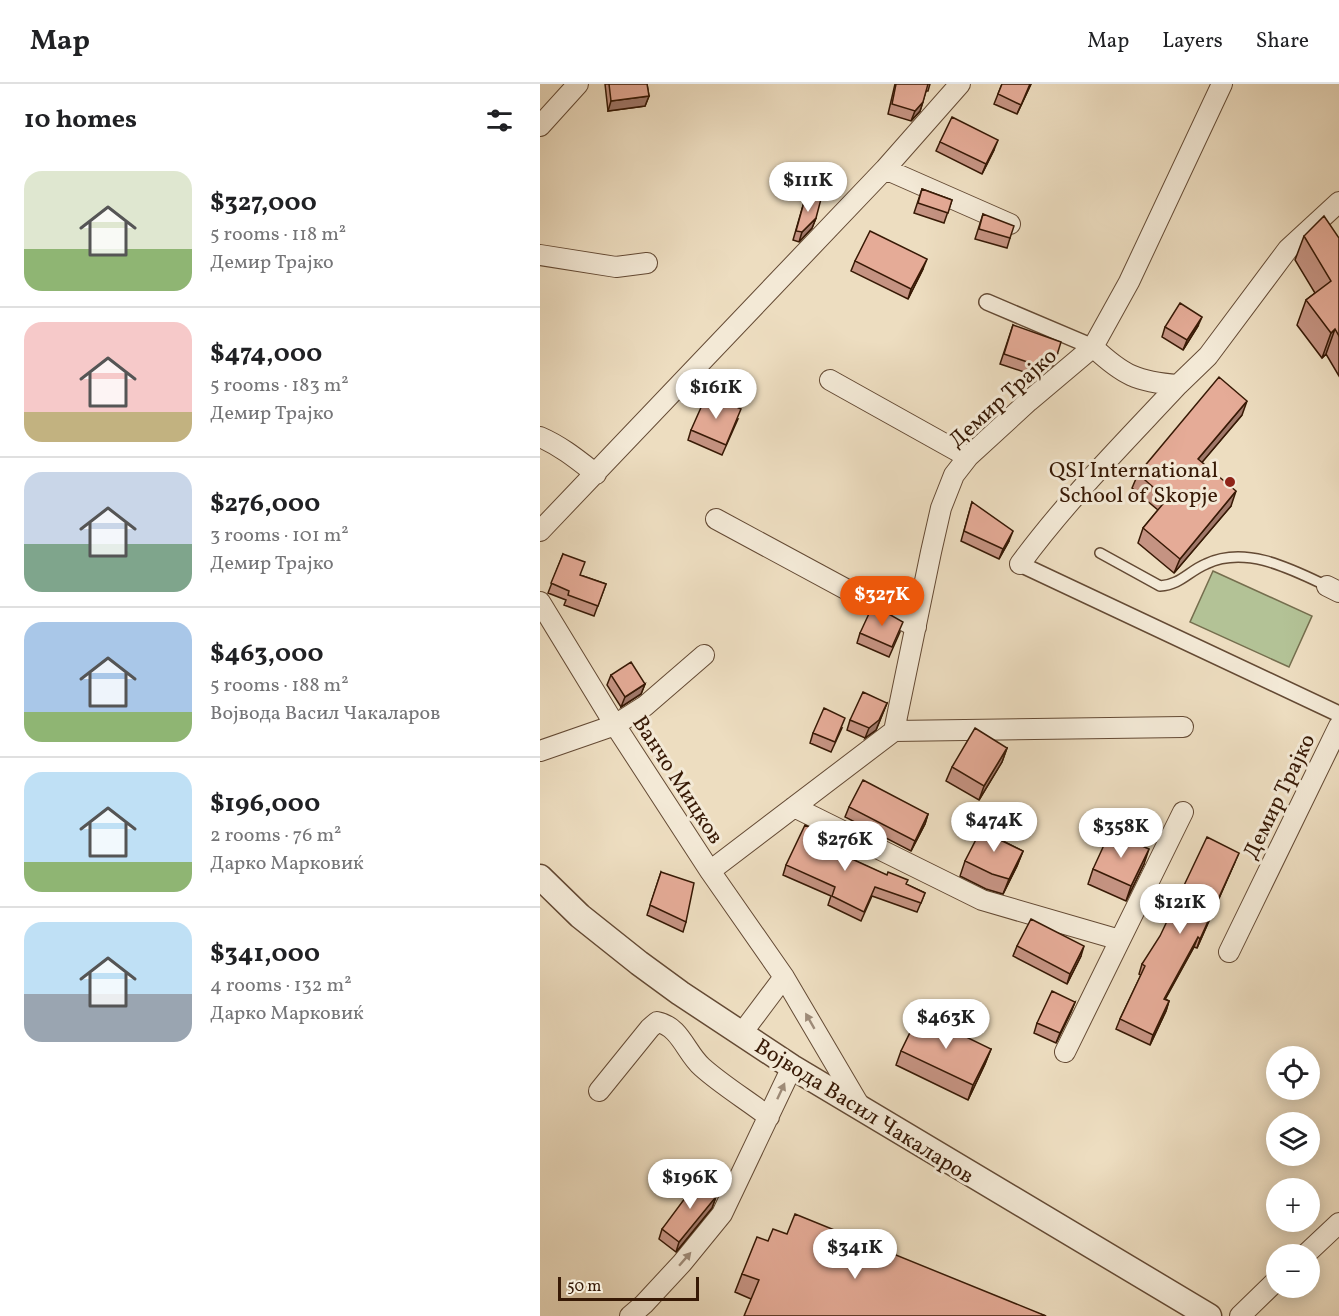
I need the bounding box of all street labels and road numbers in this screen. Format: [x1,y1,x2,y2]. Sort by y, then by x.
street label: Демир Трајко [943,342,1065,456]
street label: Ванчо Мицков [624,710,730,851]
street label: Демир Трајко [1236,729,1324,865]
street label: Војвода Васил Чакаларов [748,1032,979,1192]

